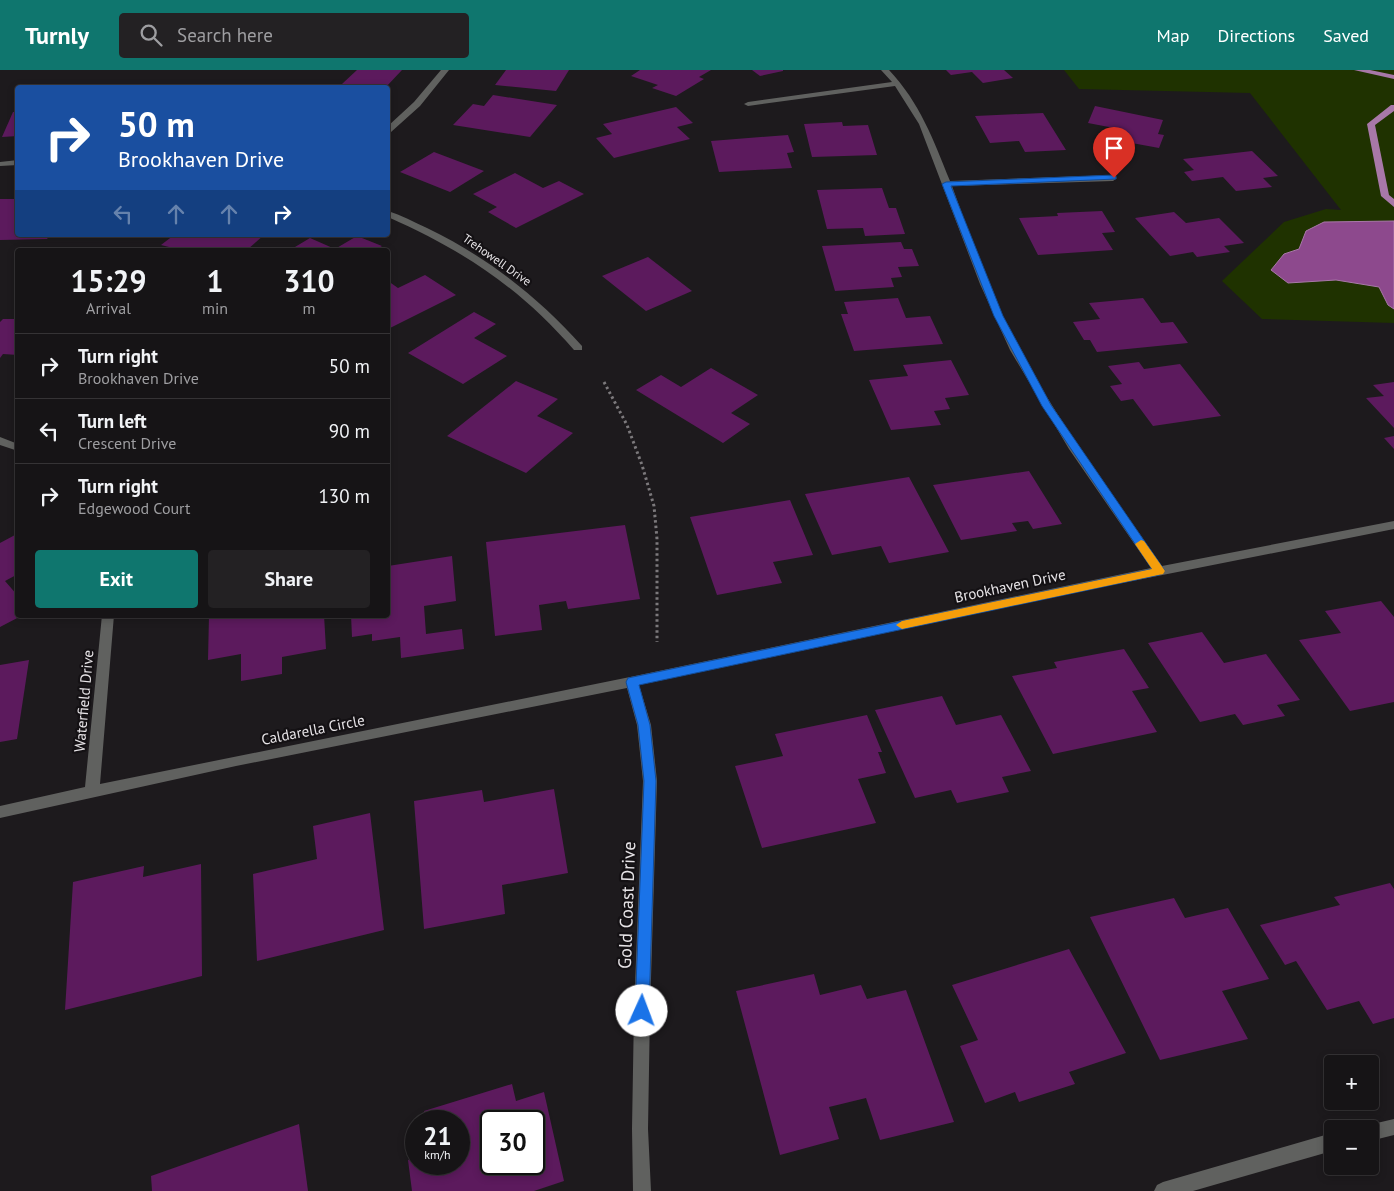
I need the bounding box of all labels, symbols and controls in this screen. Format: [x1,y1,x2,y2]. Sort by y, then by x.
search box [119,13,469,58]
text: Turnly [25,20,89,51]
icon: search [137,21,165,49]
text: Search here [177,23,273,47]
text: Map [1157,24,1189,47]
text: Directions [1217,24,1295,47]
text: Saved [1323,24,1369,47]
text: 50 m [118,101,195,147]
icon: right [35,105,100,170]
pin [1093,127,1135,178]
icon: arrive [1100,134,1128,162]
text: Brookhaven Drive [118,145,284,173]
icon: left [109,200,137,228]
icon: ahead [162,200,190,228]
icon: ahead [215,200,243,228]
icon: right [268,200,296,228]
street label: Trehowell Drive [460,230,534,289]
text: 15:29 [70,261,147,300]
text: 1 [207,261,224,300]
text: 310 [283,261,335,300]
text: Arrival [86,298,131,318]
text: min [202,298,228,318]
text: m [303,298,316,318]
text: Turn right [78,344,158,368]
icon: right [35,352,63,380]
text: 50 m [329,354,370,378]
text: Brookhaven Drive [78,368,199,388]
text: Turn left [78,409,147,433]
icon: left [35,417,63,445]
text: 90 m [329,419,370,443]
text: Crescent Drive [78,433,176,453]
text: Turn right [78,474,158,498]
icon: right [35,482,63,510]
text: 130 m [318,484,370,508]
text: Edgewood Court [78,498,190,518]
button: Exit [35,550,198,608]
button: Share [208,550,370,608]
street label: Brookhaven Drive [953,564,1067,607]
street label: Waterfield Drive [70,649,97,753]
street label: Caldarella Circle [260,710,366,749]
street label: Gold Coast Drive [613,841,640,969]
position arrow [615,984,667,1036]
map controls [1324,1055,1379,1175]
button: + [1324,1055,1379,1110]
speed limit sign: 30 [480,1110,545,1175]
text: 21 [423,1120,452,1152]
button: − [1324,1120,1379,1175]
text: km/h [424,1147,451,1162]

